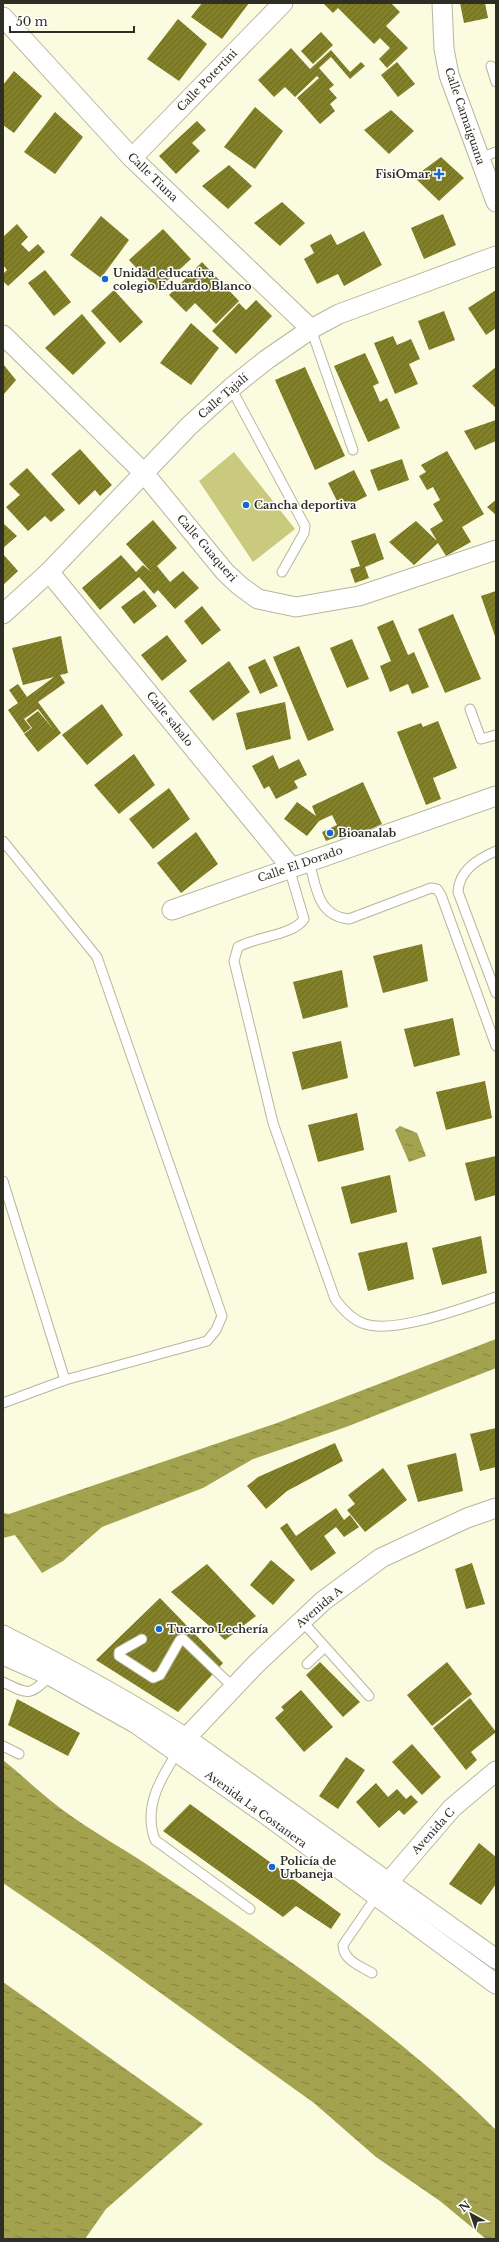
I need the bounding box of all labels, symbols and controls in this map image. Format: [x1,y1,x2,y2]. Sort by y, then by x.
scale bar [10,8,134,34]
text: 50 m [16,14,48,29]
street label: Calle Potertini [174,46,240,114]
street label: Calle Camaiguana [442,66,488,167]
street label: Calle Tiuna [125,150,182,205]
place label: FisiOmar [375,167,431,181]
marker: FisiOmar [433,168,445,180]
place label: Unidad educativa colegio Eduardo Blanco [113,266,251,293]
marker: Unidad educativa colegio Eduardo Blanco [100,274,110,284]
street label: Calle Tajalí [195,370,251,422]
place label: Cancha deportiva [254,498,357,512]
marker: Cancha deportiva [241,500,251,510]
street label: Calle Guaqueri [174,512,240,585]
street label: Calle sabalo [144,689,196,749]
place label: Bioanalab [338,826,396,840]
marker: Bioanalab [325,828,335,838]
street label: Calle El Dorado [256,843,344,885]
street label: Avenida A [292,1583,346,1631]
place label: Tucarro Lechería [167,1622,269,1636]
marker: Tucarro Lechería [154,1624,164,1634]
street label: Avenida La Costanera [202,1767,310,1851]
street label: Avenida C [408,1805,458,1858]
place label: Policía de Urbaneja [280,1854,337,1881]
marker: Policía de Urbaneja [267,1862,277,1872]
north arrow [451,2194,491,2234]
text: N [456,2197,474,2215]

